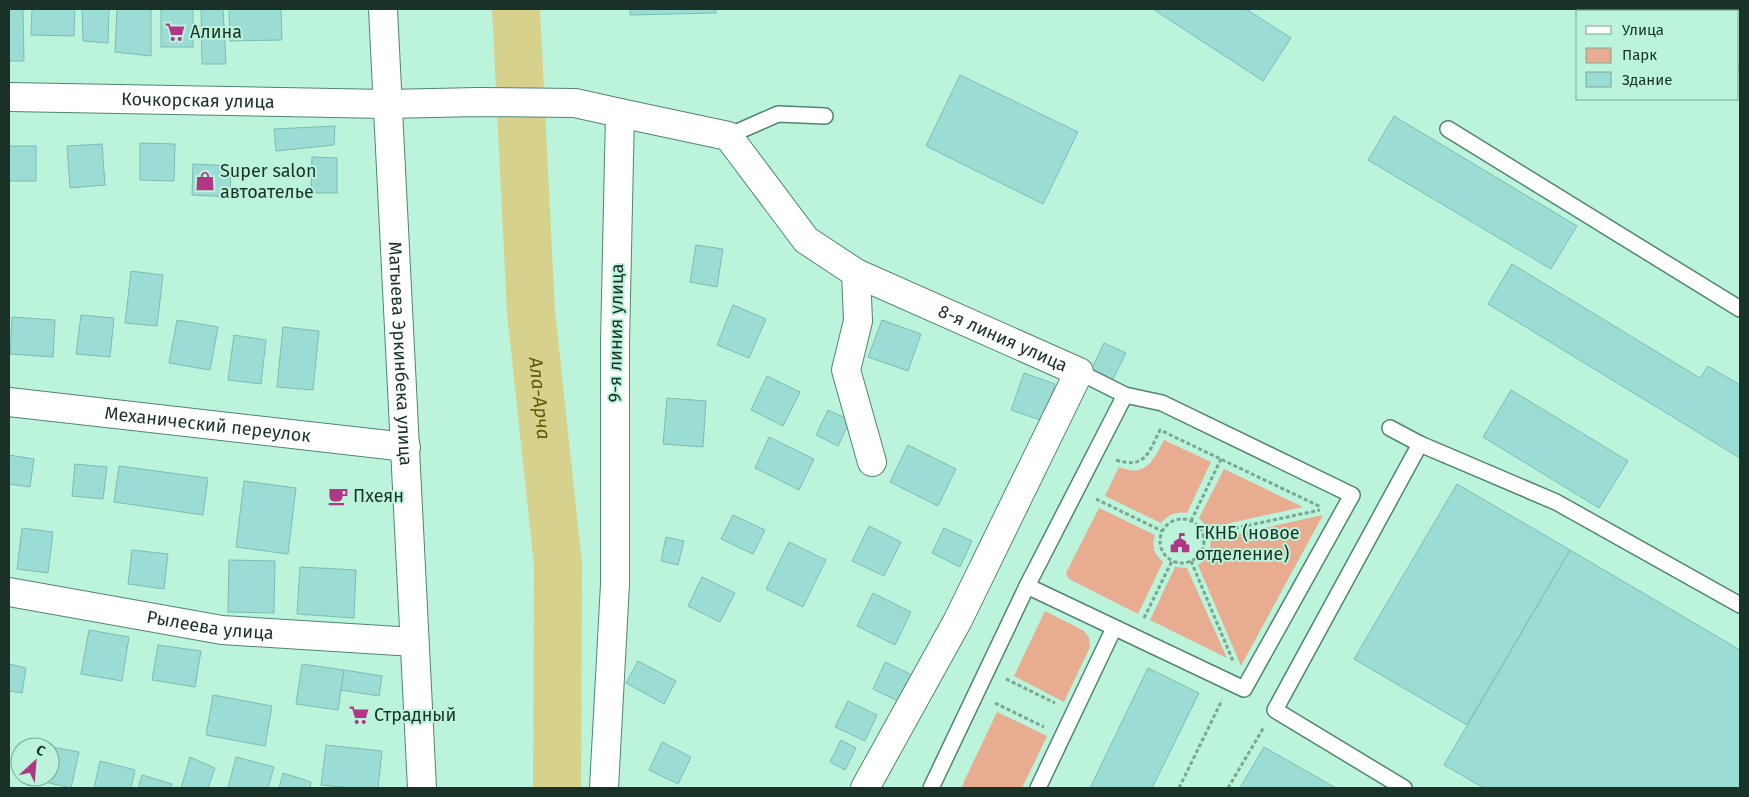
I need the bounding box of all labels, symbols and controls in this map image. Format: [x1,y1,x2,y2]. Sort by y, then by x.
legend [1576,10,1739,100]
supermarket icon: Алина [164,21,186,43]
place label: Алина [190,21,242,43]
text: Улица [1622,21,1664,39]
text: Парк [1622,46,1657,64]
text: Здание [1622,71,1672,89]
street label: Кочкорская улица [121,88,275,113]
place label: Super salon автоателье [220,160,317,203]
shop icon: Super salon автоателье [194,170,216,192]
street label: Матыева Эркинбека улица [384,241,417,466]
street label: 9-я линия улица [604,264,628,402]
street label: 8-я линия улица [935,300,1071,376]
water label: Ала-Арча [524,355,556,440]
street label: Механический переулок [103,402,313,447]
cafe icon: Пхеян [327,485,349,507]
place label: Пхеян [353,485,404,507]
place label: ГКНБ (новое отделение) [1195,522,1300,565]
public building icon: ГКНБ (новое отделение) [1169,532,1191,554]
street label: Рылеева улица [145,606,274,644]
supermarket icon: Страдный [348,704,370,726]
place label: Страдный [374,704,456,726]
north arrow [10,737,60,787]
text: С [33,741,48,760]

